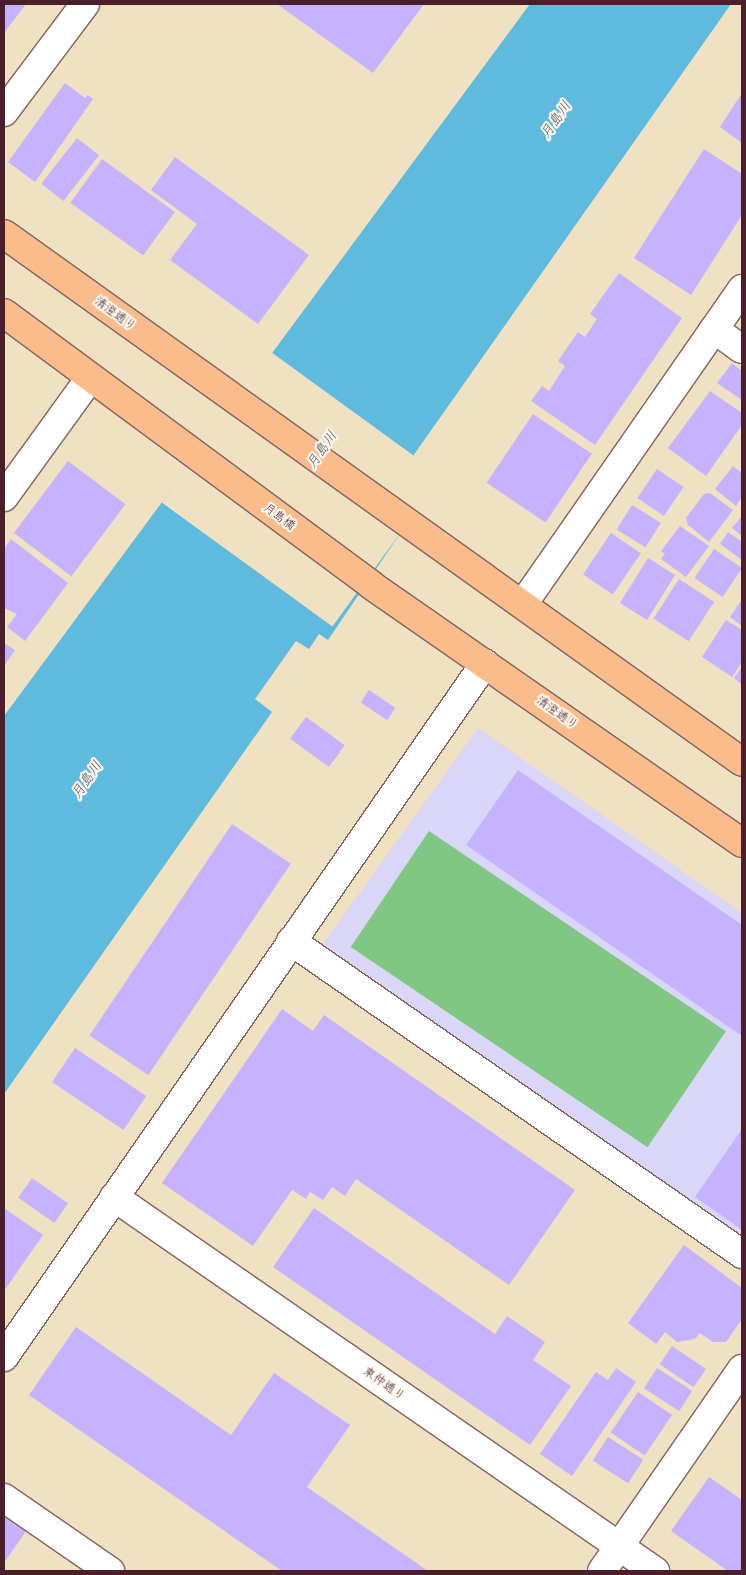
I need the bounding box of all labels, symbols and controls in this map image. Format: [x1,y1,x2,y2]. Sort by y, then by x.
water label: 月島川 [537,98,575,142]
street label: 清澄通り [91,294,139,334]
water label: 月島川 [303,428,341,472]
street label: 月島橋 [260,500,298,534]
street label: 清澄通り [533,693,581,733]
water label: 月島川 [68,758,106,802]
street label: 東仲通り [360,1364,408,1404]

